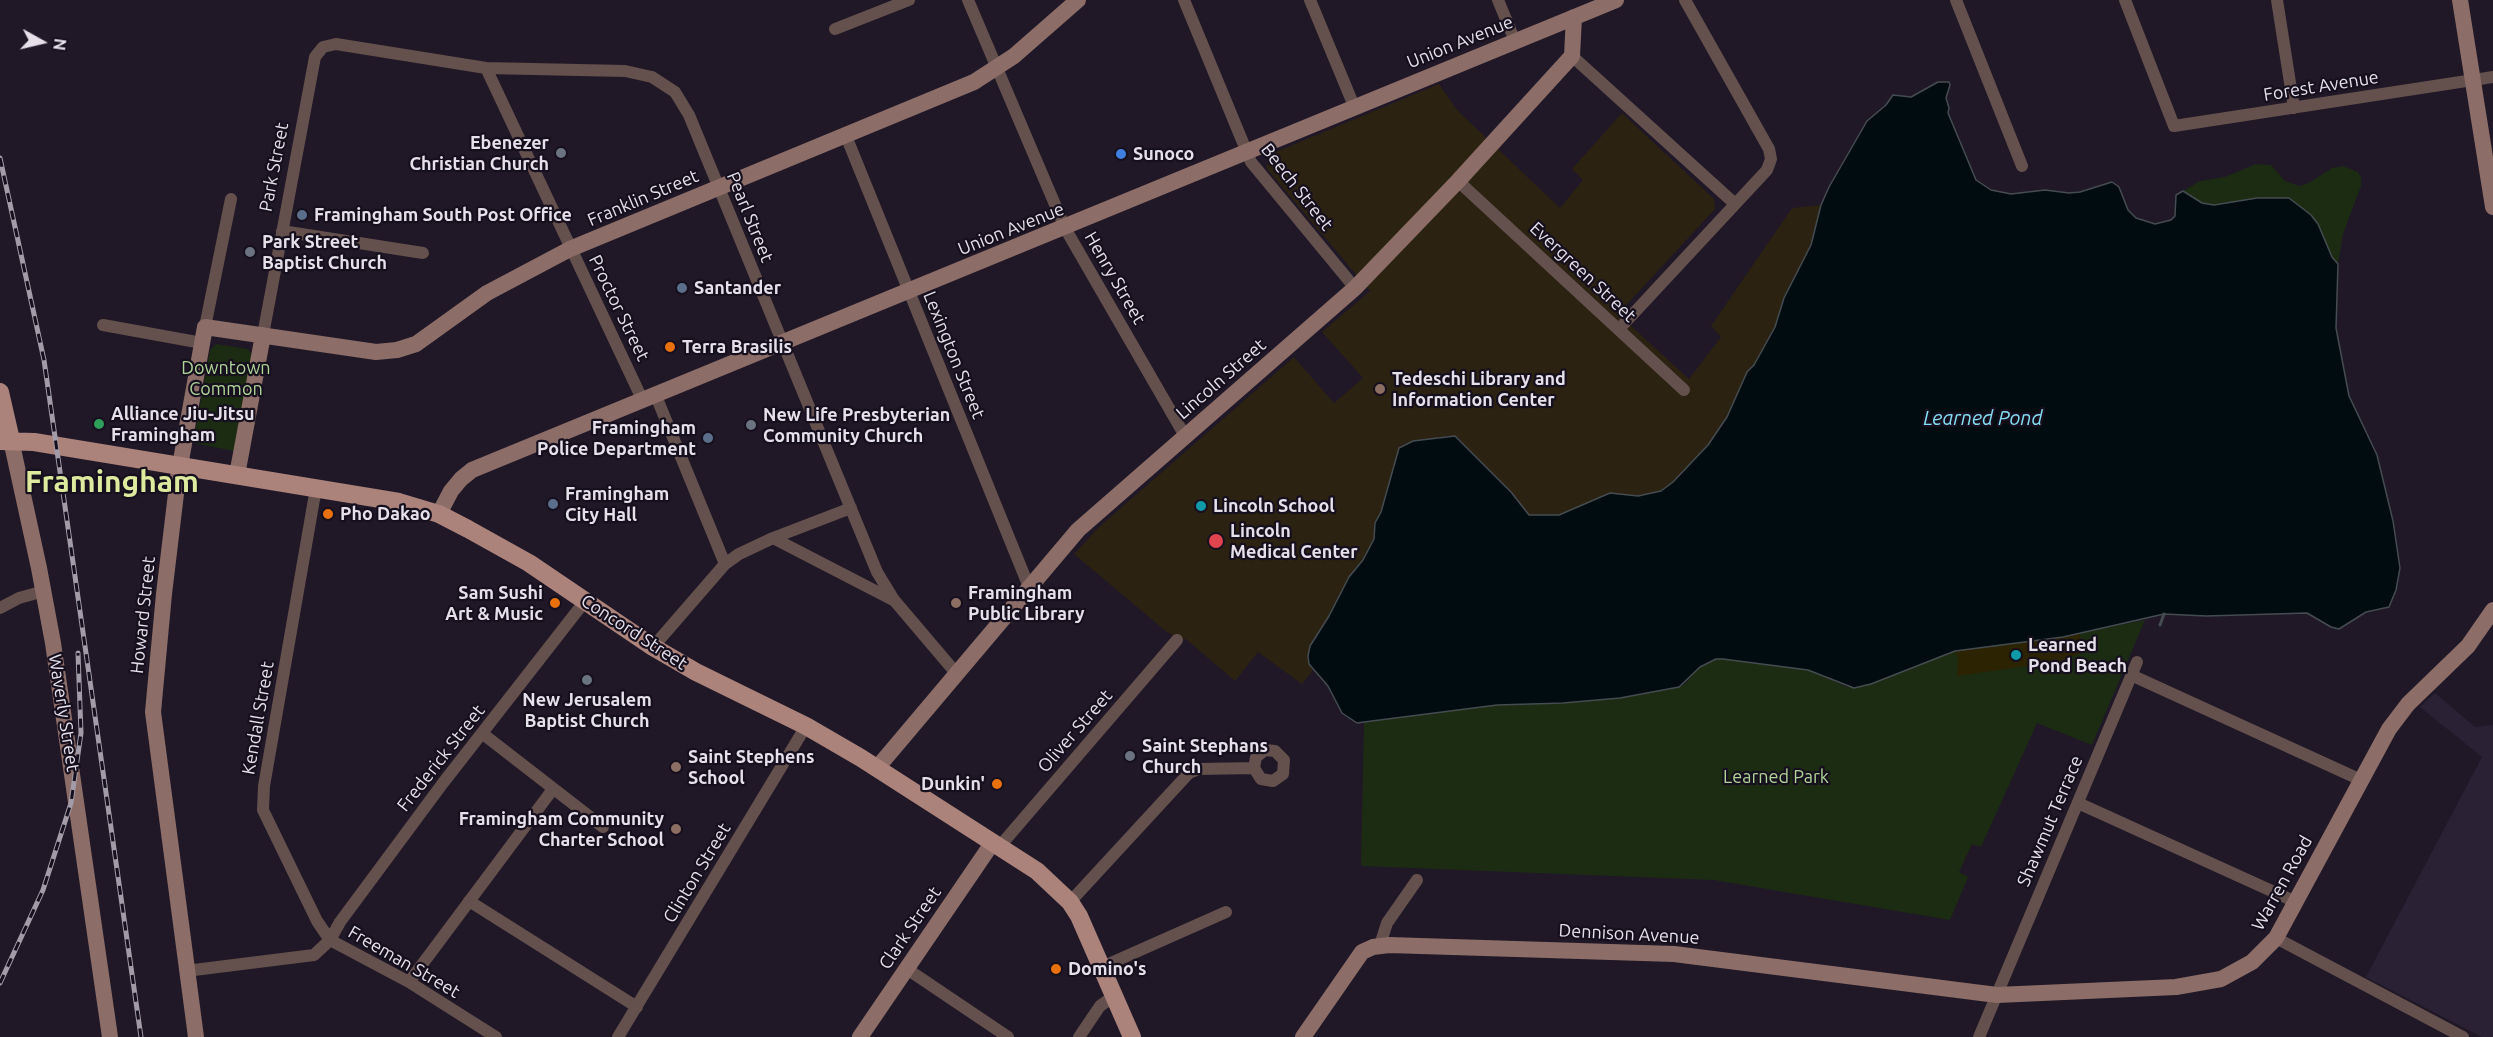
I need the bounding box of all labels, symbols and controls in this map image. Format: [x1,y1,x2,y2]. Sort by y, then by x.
street label: Union Avenue [1404,11,1516,73]
north arrow [12,12,72,72]
text: N [50,37,70,52]
street label: Forest Avenue [2262,66,2380,106]
street label: Park Street [255,121,293,213]
place label: Ebenezer Christian Church [410,132,549,174]
street label: Beech Street [1256,139,1338,235]
place label: Sunoco [1133,143,1194,165]
marker: Ebenezer Christian Church [554,146,568,160]
marker: Sunoco [1114,147,1128,161]
street label: Franklin Street [584,165,702,231]
street label: Pearl Street [722,169,778,265]
street label: Union Avenue [955,198,1067,260]
place label: Framingham South Post Office [314,204,572,226]
marker: Framingham South Post Office [295,208,309,222]
street label: Evergreen Street [1526,217,1640,327]
street label: Henry Street [1080,228,1150,328]
place label: Park Street Baptist Church [262,231,387,274]
marker: Park Street Baptist Church [243,245,257,259]
street label: Proctor Street [584,251,654,365]
place label: Santander [694,277,781,299]
marker: Santander [675,281,689,295]
street label: Lexington Street [919,288,989,422]
street label: Lincoln Street [1172,334,1270,424]
place label: Terra Brasilis [682,336,792,358]
marker: Terra Brasilis [663,340,677,354]
park label: Downtown Common [181,357,271,400]
place label: Tedeschi Library and Information Center [1392,368,1566,410]
marker: Tedeschi Library and Information Center [1373,382,1387,396]
place label: Alliance Jiu-Jitsu Framingham [111,403,255,446]
place label: New Life Presbyterian Community Church [763,404,950,446]
water label: Learned Pond [1923,406,2043,430]
marker: Alliance Jiu-Jitsu Framingham [92,417,106,431]
place label: Framingham Police Department [537,417,696,460]
marker: New Life Presbyterian Community Church [744,418,758,432]
marker: Framingham Police Department [701,431,715,445]
district label: Framingham [25,464,199,500]
place label: Framingham City Hall [565,483,669,526]
place label: Lincoln School [1213,495,1335,517]
marker: Framingham City Hall [546,497,560,511]
marker: Lincoln School [1194,499,1208,513]
place label: Pho Dakao [340,503,430,525]
marker: Pho Dakao [321,507,335,521]
place label: Lincoln Medical Center [1230,520,1358,562]
marker: Lincoln Medical Center [1207,532,1225,550]
street label: Howard Street [126,555,160,675]
place label: Sam Sushi Art & Music [445,582,543,624]
place label: Framingham Public Library [968,582,1084,624]
street label: Concord Street [577,590,691,674]
marker: Sam Sushi Art & Music [548,596,562,610]
marker: Framingham Public Library [949,596,963,610]
place label: Learned Pond Beach [2028,634,2127,676]
marker: Learned Pond Beach [2009,648,2023,662]
street label: Waverly Street [44,653,84,773]
street label: Kendall Street [237,660,279,776]
marker: New Jerusalem Baptist Church [580,673,594,687]
street label: Oliver Street [1033,685,1117,777]
place label: New Jerusalem Baptist Church [522,689,652,732]
street label: Frederick Street [393,700,489,816]
place label: Saint Stephans Church [1142,735,1268,777]
place label: Saint Stephens School [688,746,814,789]
marker: Saint Stephans Church [1123,749,1137,763]
street label: Shawmut Terrace [2013,752,2087,890]
marker: Saint Stephens School [669,760,683,774]
park label: Learned Park [1723,766,1829,788]
place label: Dunkin' [921,773,985,795]
marker: Dunkin' [990,777,1004,791]
place label: Framingham Community Charter School [459,808,664,850]
street label: Clinton Street [659,819,735,927]
marker: Framingham Community Charter School [669,822,683,836]
street label: Warren Road [2247,832,2317,934]
street label: Clark Street [874,882,946,974]
street label: Dennison Avenue [1558,920,1700,948]
street label: Freeman Street [344,921,464,1003]
place label: Domino's [1068,958,1146,980]
marker: Domino's [1049,962,1063,976]

